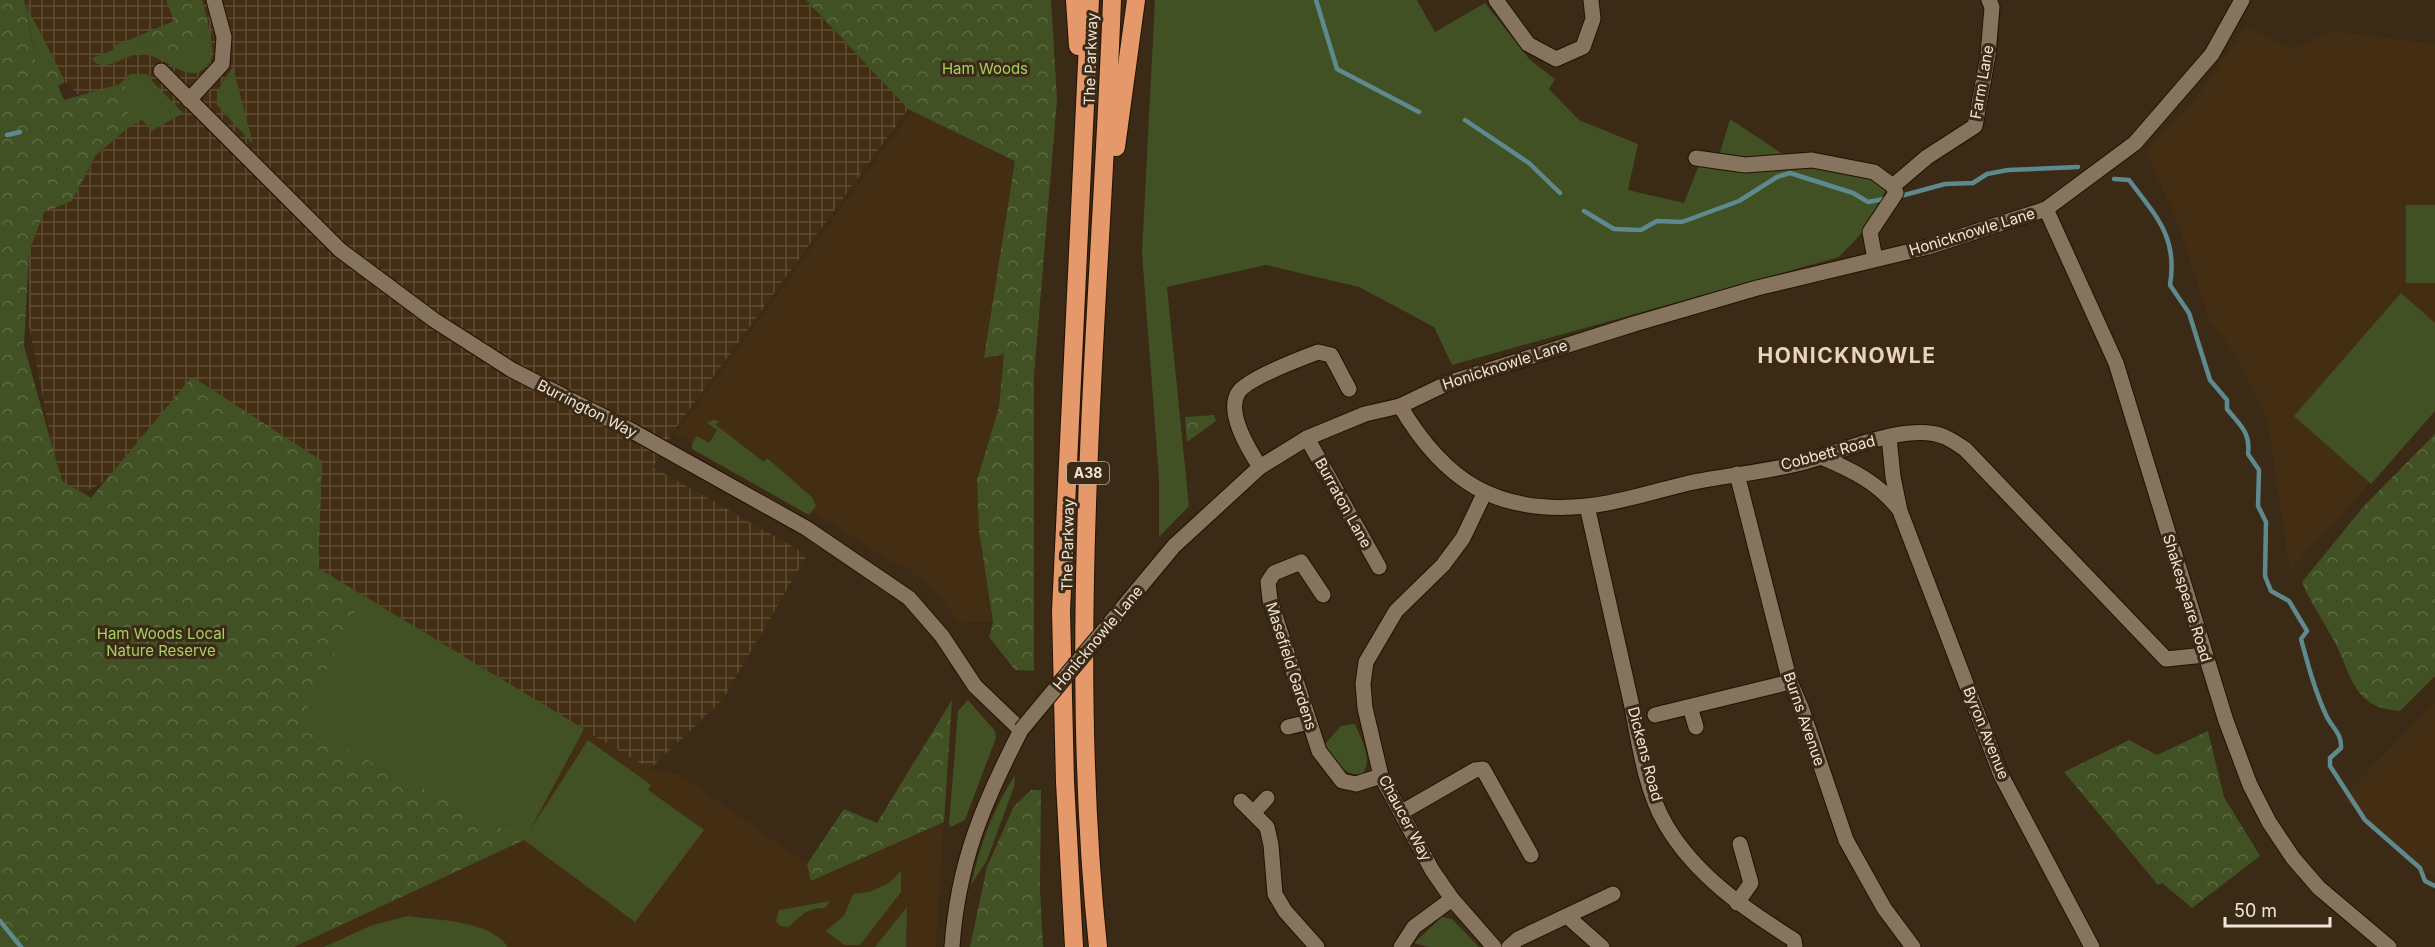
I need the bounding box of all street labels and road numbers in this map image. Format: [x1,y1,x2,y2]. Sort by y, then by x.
street label: The Parkway [1079,12,1102,106]
street label: Farm Lane [1966,43,1997,120]
street label: Honicknowle Lane [1907,203,2037,260]
street label: Honicknowle Lane [1440,335,1570,394]
street label: Burrington Way [534,375,641,442]
street label: Cobbett Road [1779,431,1877,474]
street label: Burraton Lane [1311,454,1376,551]
road number: A38 [1067,462,1109,484]
street label: The Parkway [1057,498,1078,591]
street label: Shakespeare Road [2159,532,2216,664]
street label: Honicknowle Lane [1048,582,1147,694]
street label: Masefield Gardens [1262,600,1321,732]
street label: Burns Avenue [1779,669,1829,768]
street label: Byron Avenue [1959,684,2014,782]
street label: Dickens Road [1624,705,1667,803]
street label: Chaucer Way [1375,771,1436,865]

